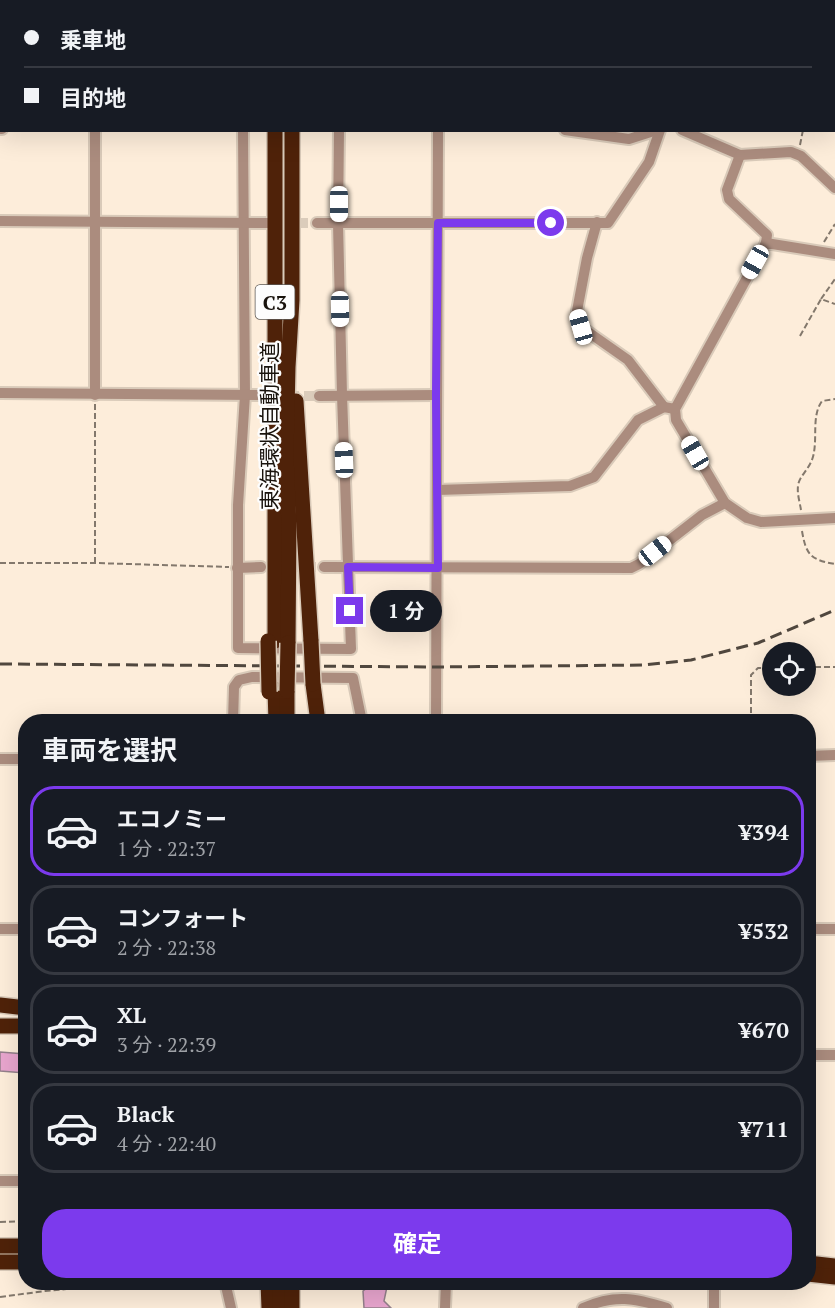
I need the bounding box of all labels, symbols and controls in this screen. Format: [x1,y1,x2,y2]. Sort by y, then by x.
text: 乗車地 [60,25,126,54]
text: 目的地 [60,83,126,112]
car [330,186,348,222]
route start [537,209,564,236]
car [738,242,772,282]
road number: C3 [256,285,294,319]
car [331,291,349,327]
car [567,307,595,347]
street label: 東海環状自動車道 [255,342,283,510]
car [678,433,712,473]
car [334,442,354,478]
car [635,533,675,569]
callout: 1 分 [371,590,443,632]
route end [336,597,363,624]
text: 1 分 [388,597,424,624]
map controls [762,642,816,696]
button: locate [762,642,816,696]
text: 車両を選択 [42,732,177,768]
icon: car [45,804,99,858]
text: エコノミー [117,804,227,833]
text: ¥394 [739,817,789,846]
text: 1 分 · 22:37 [117,835,216,862]
icon: car [45,903,99,957]
text: コンフォート [117,903,248,932]
text: ¥532 [739,916,789,945]
text: 2 分 · 22:38 [117,934,216,961]
text: XL [117,1000,146,1029]
icon: car [45,1002,99,1056]
text: ¥670 [739,1015,789,1044]
text: 3 分 · 22:39 [117,1031,216,1058]
text: Black [117,1099,174,1128]
icon: car [45,1101,99,1155]
text: ¥711 [739,1114,789,1143]
text: 4 分 · 22:40 [117,1130,216,1157]
button: 確定 [42,1209,792,1278]

